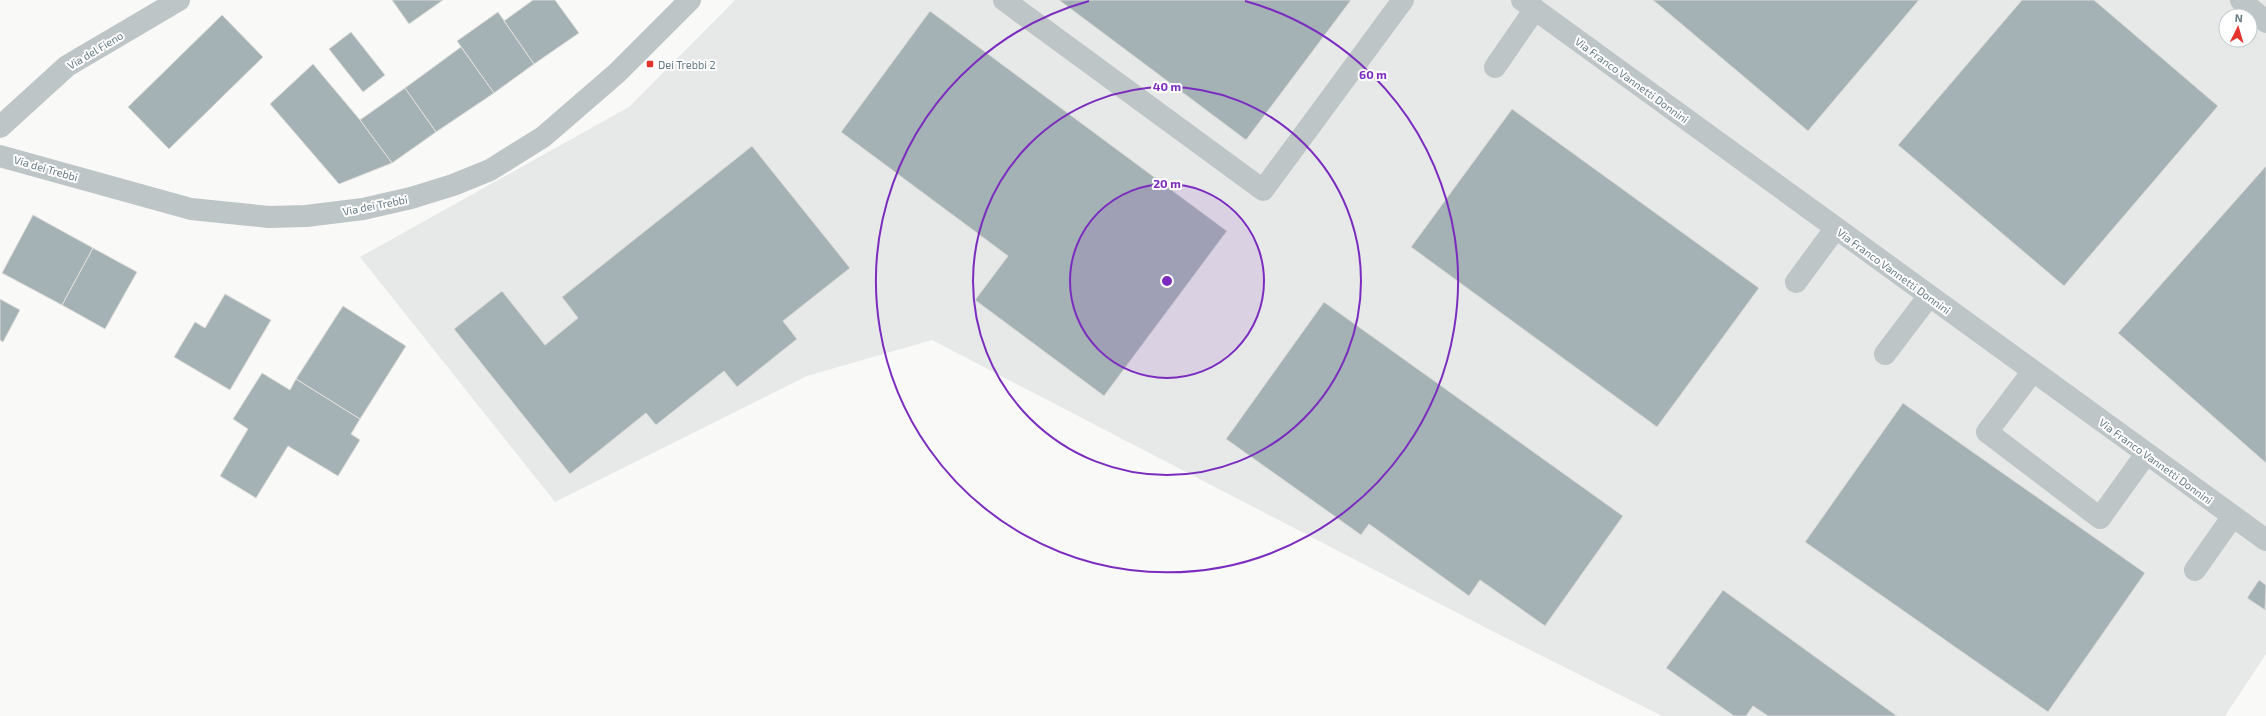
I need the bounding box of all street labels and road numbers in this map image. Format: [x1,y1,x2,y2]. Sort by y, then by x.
street label: Via del Fieno [65,28,125,72]
street label: Via Franco Vannetti Donnini [1573,34,1691,126]
street label: Via dei Trebbi [13,153,79,183]
street label: Via dei Trebbi [341,192,409,218]
street label: Via Franco Vannetti Donnini [1835,225,1953,317]
street label: Via Franco Vannetti Donnini [2097,415,2215,507]

